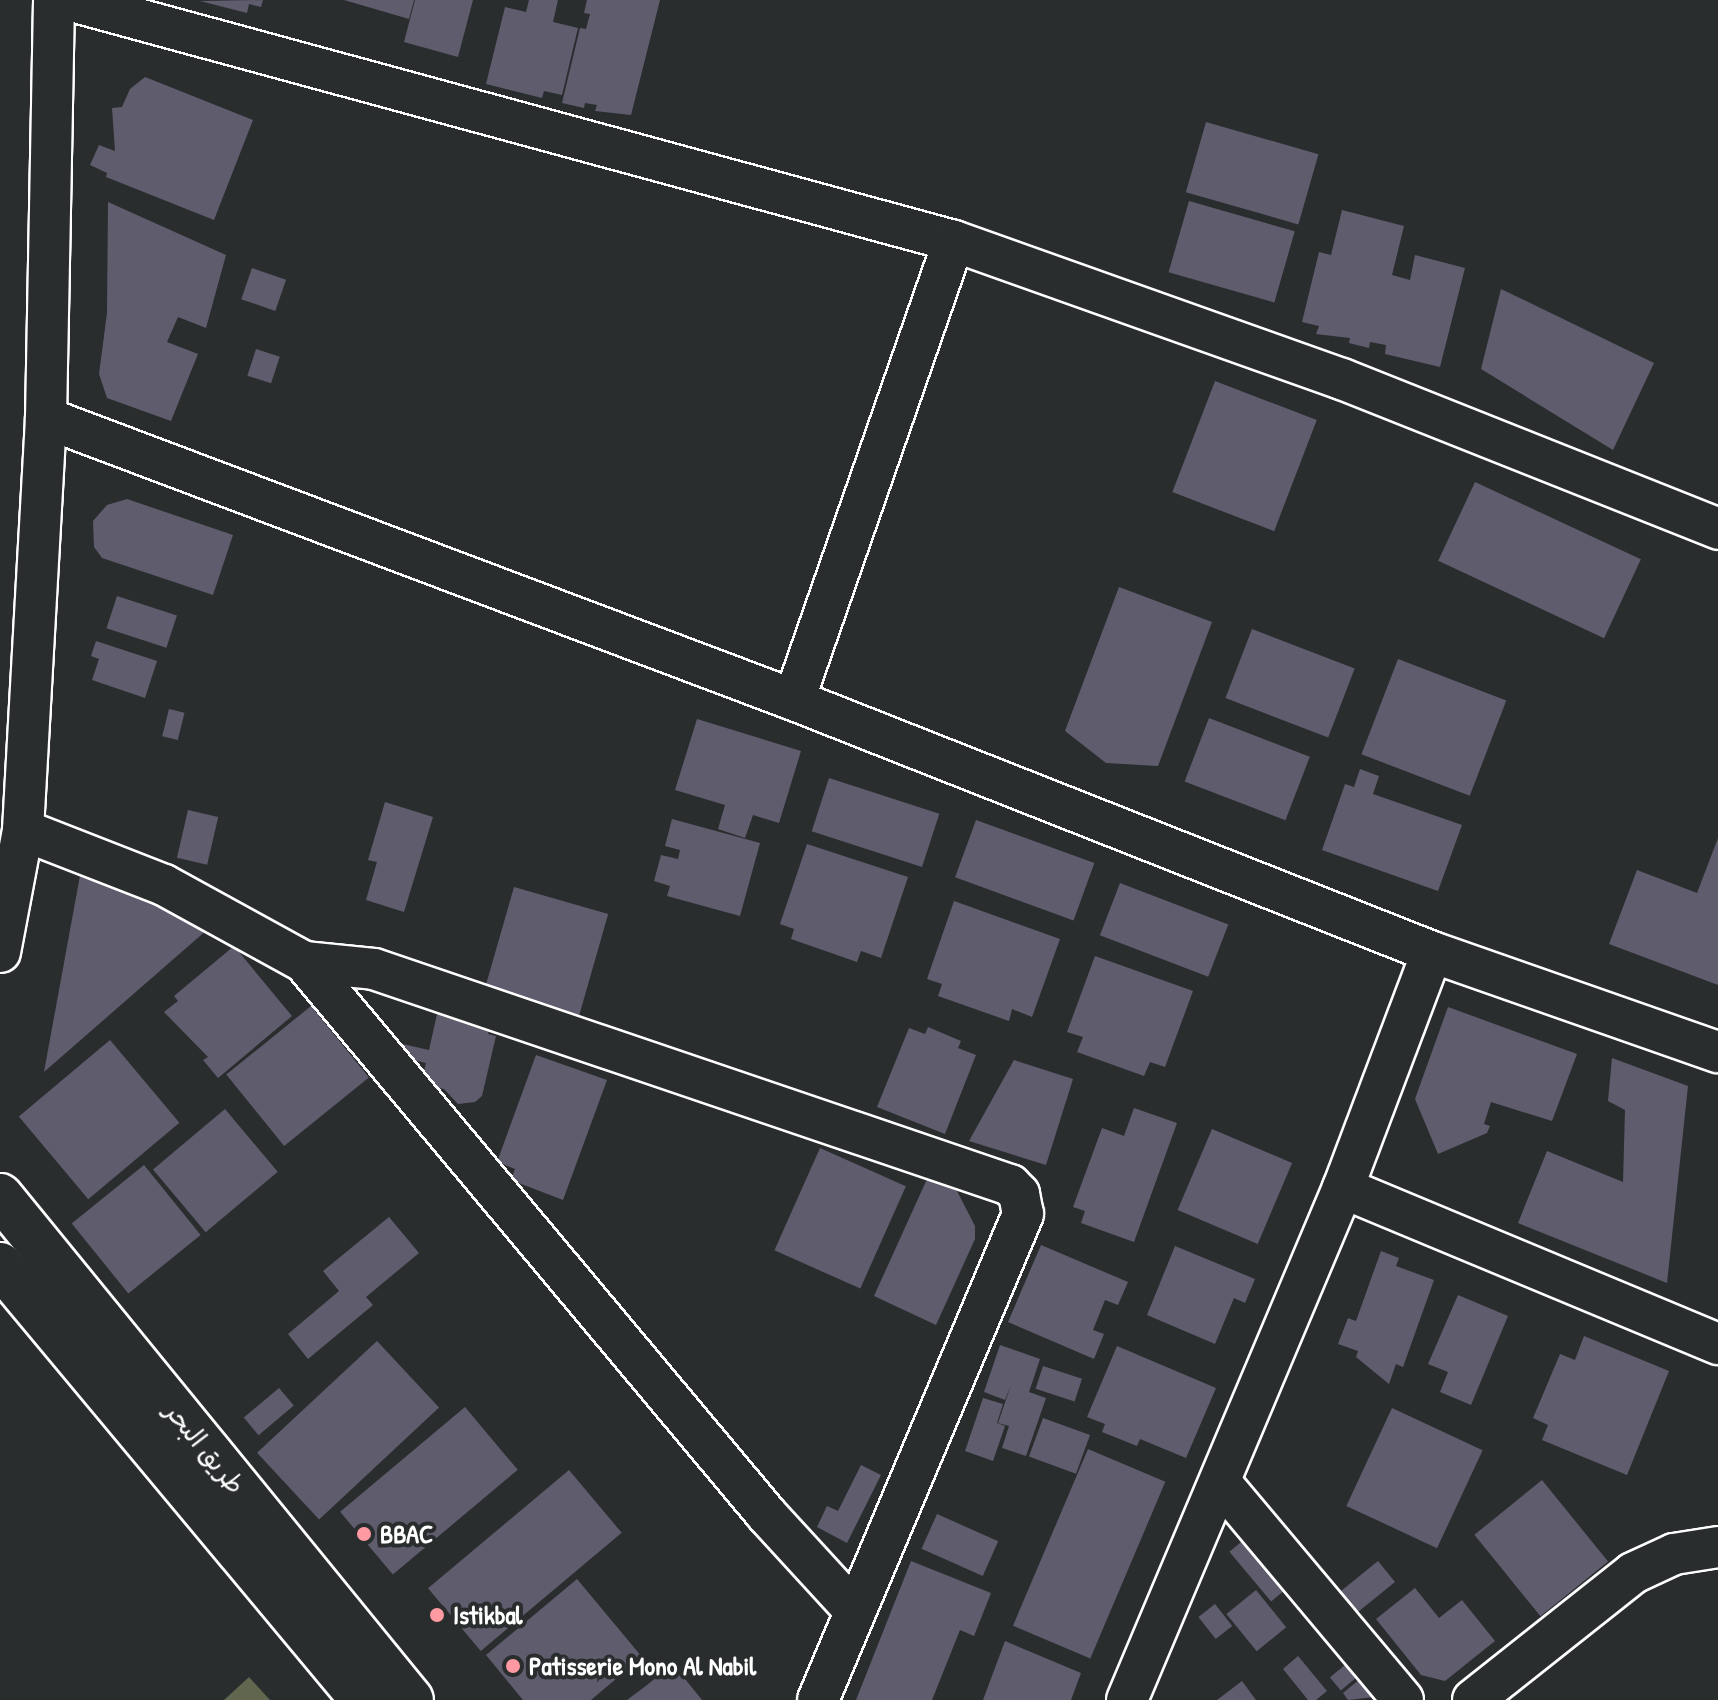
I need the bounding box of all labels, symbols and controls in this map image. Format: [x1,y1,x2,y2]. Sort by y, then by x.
street label: طريق البحر [159,1396,251,1500]
place label: BBAC [380,1518,433,1550]
marker: BBAC [355,1525,373,1543]
place label: Istikbal [453,1599,522,1631]
marker: Istikbal [428,1606,446,1624]
place label: Patisserie Mono Al Nabil [529,1650,756,1682]
marker: Patisserie Mono Al Nabil [504,1657,522,1675]

